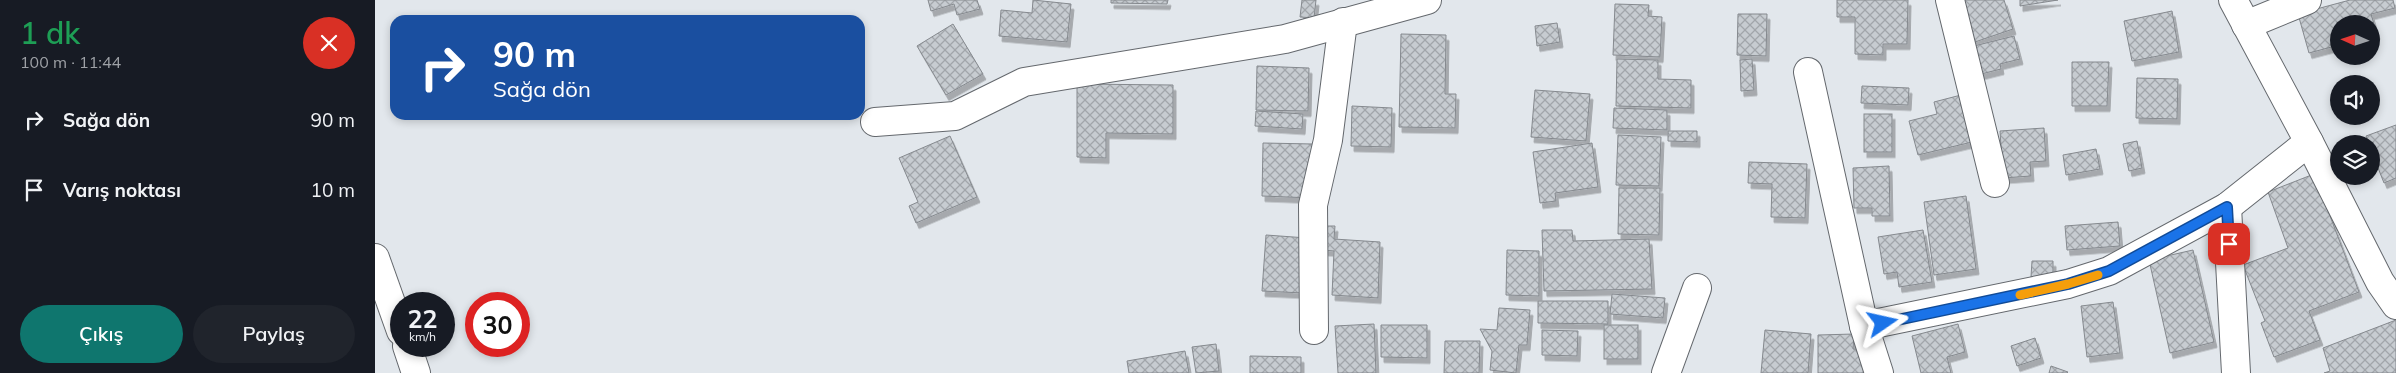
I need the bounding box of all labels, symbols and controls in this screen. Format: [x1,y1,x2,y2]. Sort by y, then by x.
text: 1 dk [20,14,80,52]
north arrow [2330,15,2380,65]
map controls [2330,15,2380,185]
button: close [303,17,355,69]
text: 90 m [493,32,576,76]
icon: right [410,35,475,100]
text: 100 m · 11:44 [20,52,121,72]
text: Sağa dön [493,75,591,103]
button: sound [2330,75,2380,125]
icon: right [20,106,48,134]
text: Sağa dön [63,108,150,132]
text: 90 m [311,108,355,132]
button: layers [2330,135,2380,185]
icon: arrive [20,176,48,204]
text: Varış noktası [63,178,181,202]
text: 10 m [311,178,355,202]
pin [2208,223,2250,265]
icon: arrive [2215,230,2243,258]
speed limit sign: 30 [465,292,530,357]
position arrow [1856,296,1908,348]
text: 22 [407,303,438,334]
button: Çıkış [20,305,183,363]
button: Paylaş [193,305,355,363]
text: km/h [409,329,436,344]

